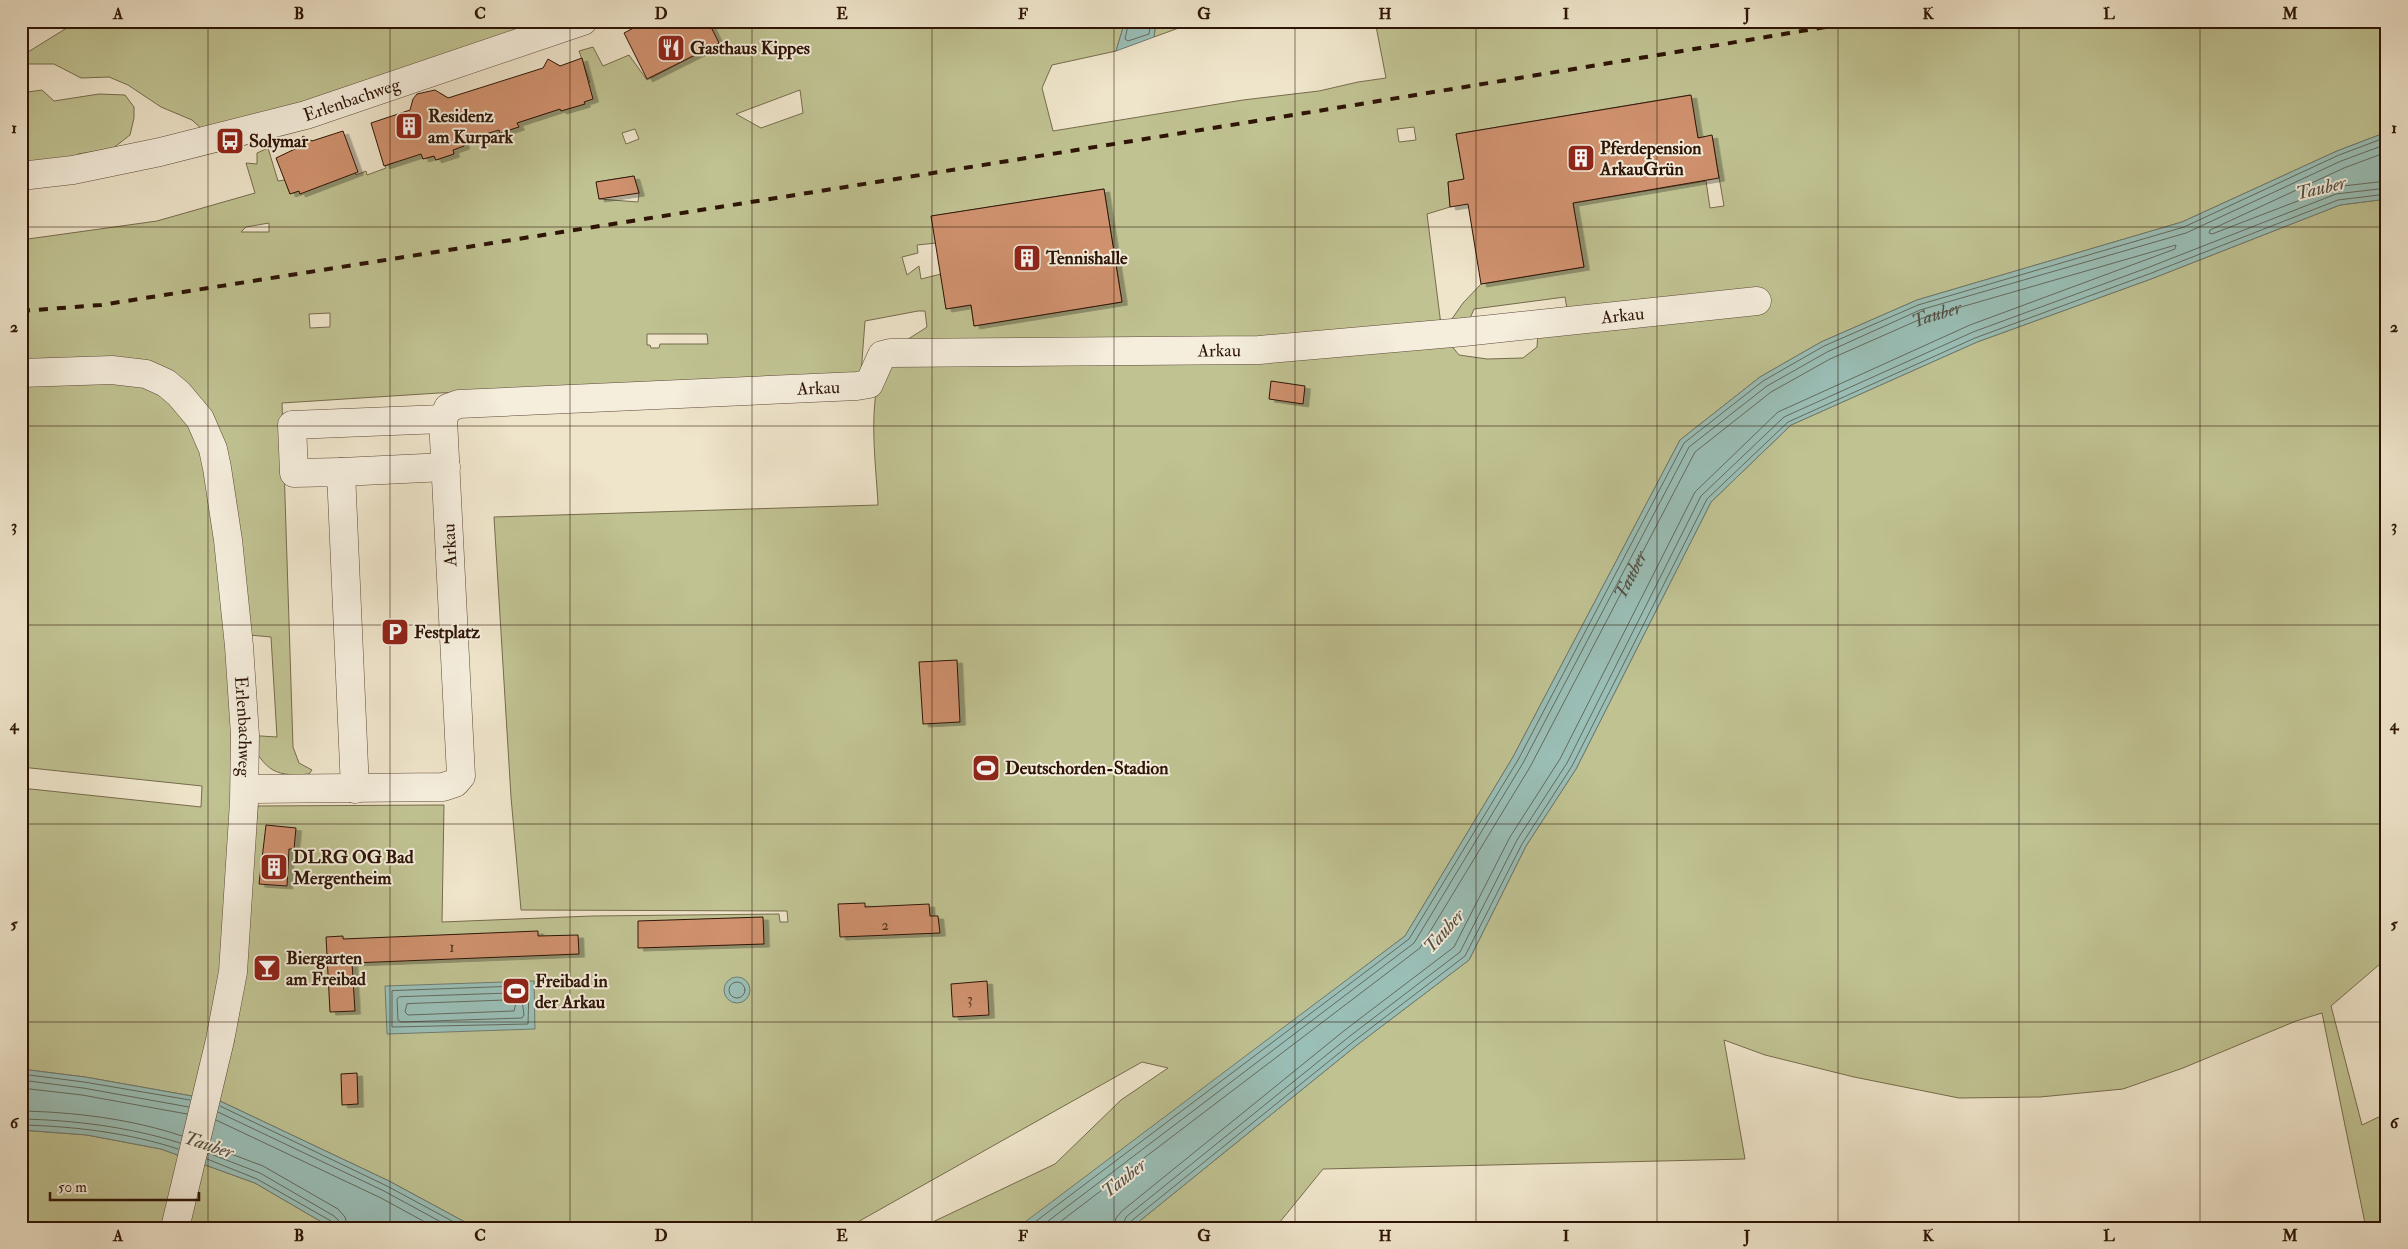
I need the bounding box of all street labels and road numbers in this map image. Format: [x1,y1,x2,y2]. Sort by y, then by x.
street label: Erlenbachweg [300,72,404,127]
street label: Arkau [1599,302,1645,329]
street label: Arkau [1197,339,1241,362]
street label: Arkau [795,375,841,400]
street label: Arkau [437,523,463,568]
street label: Erlenbachweg [230,675,257,778]

